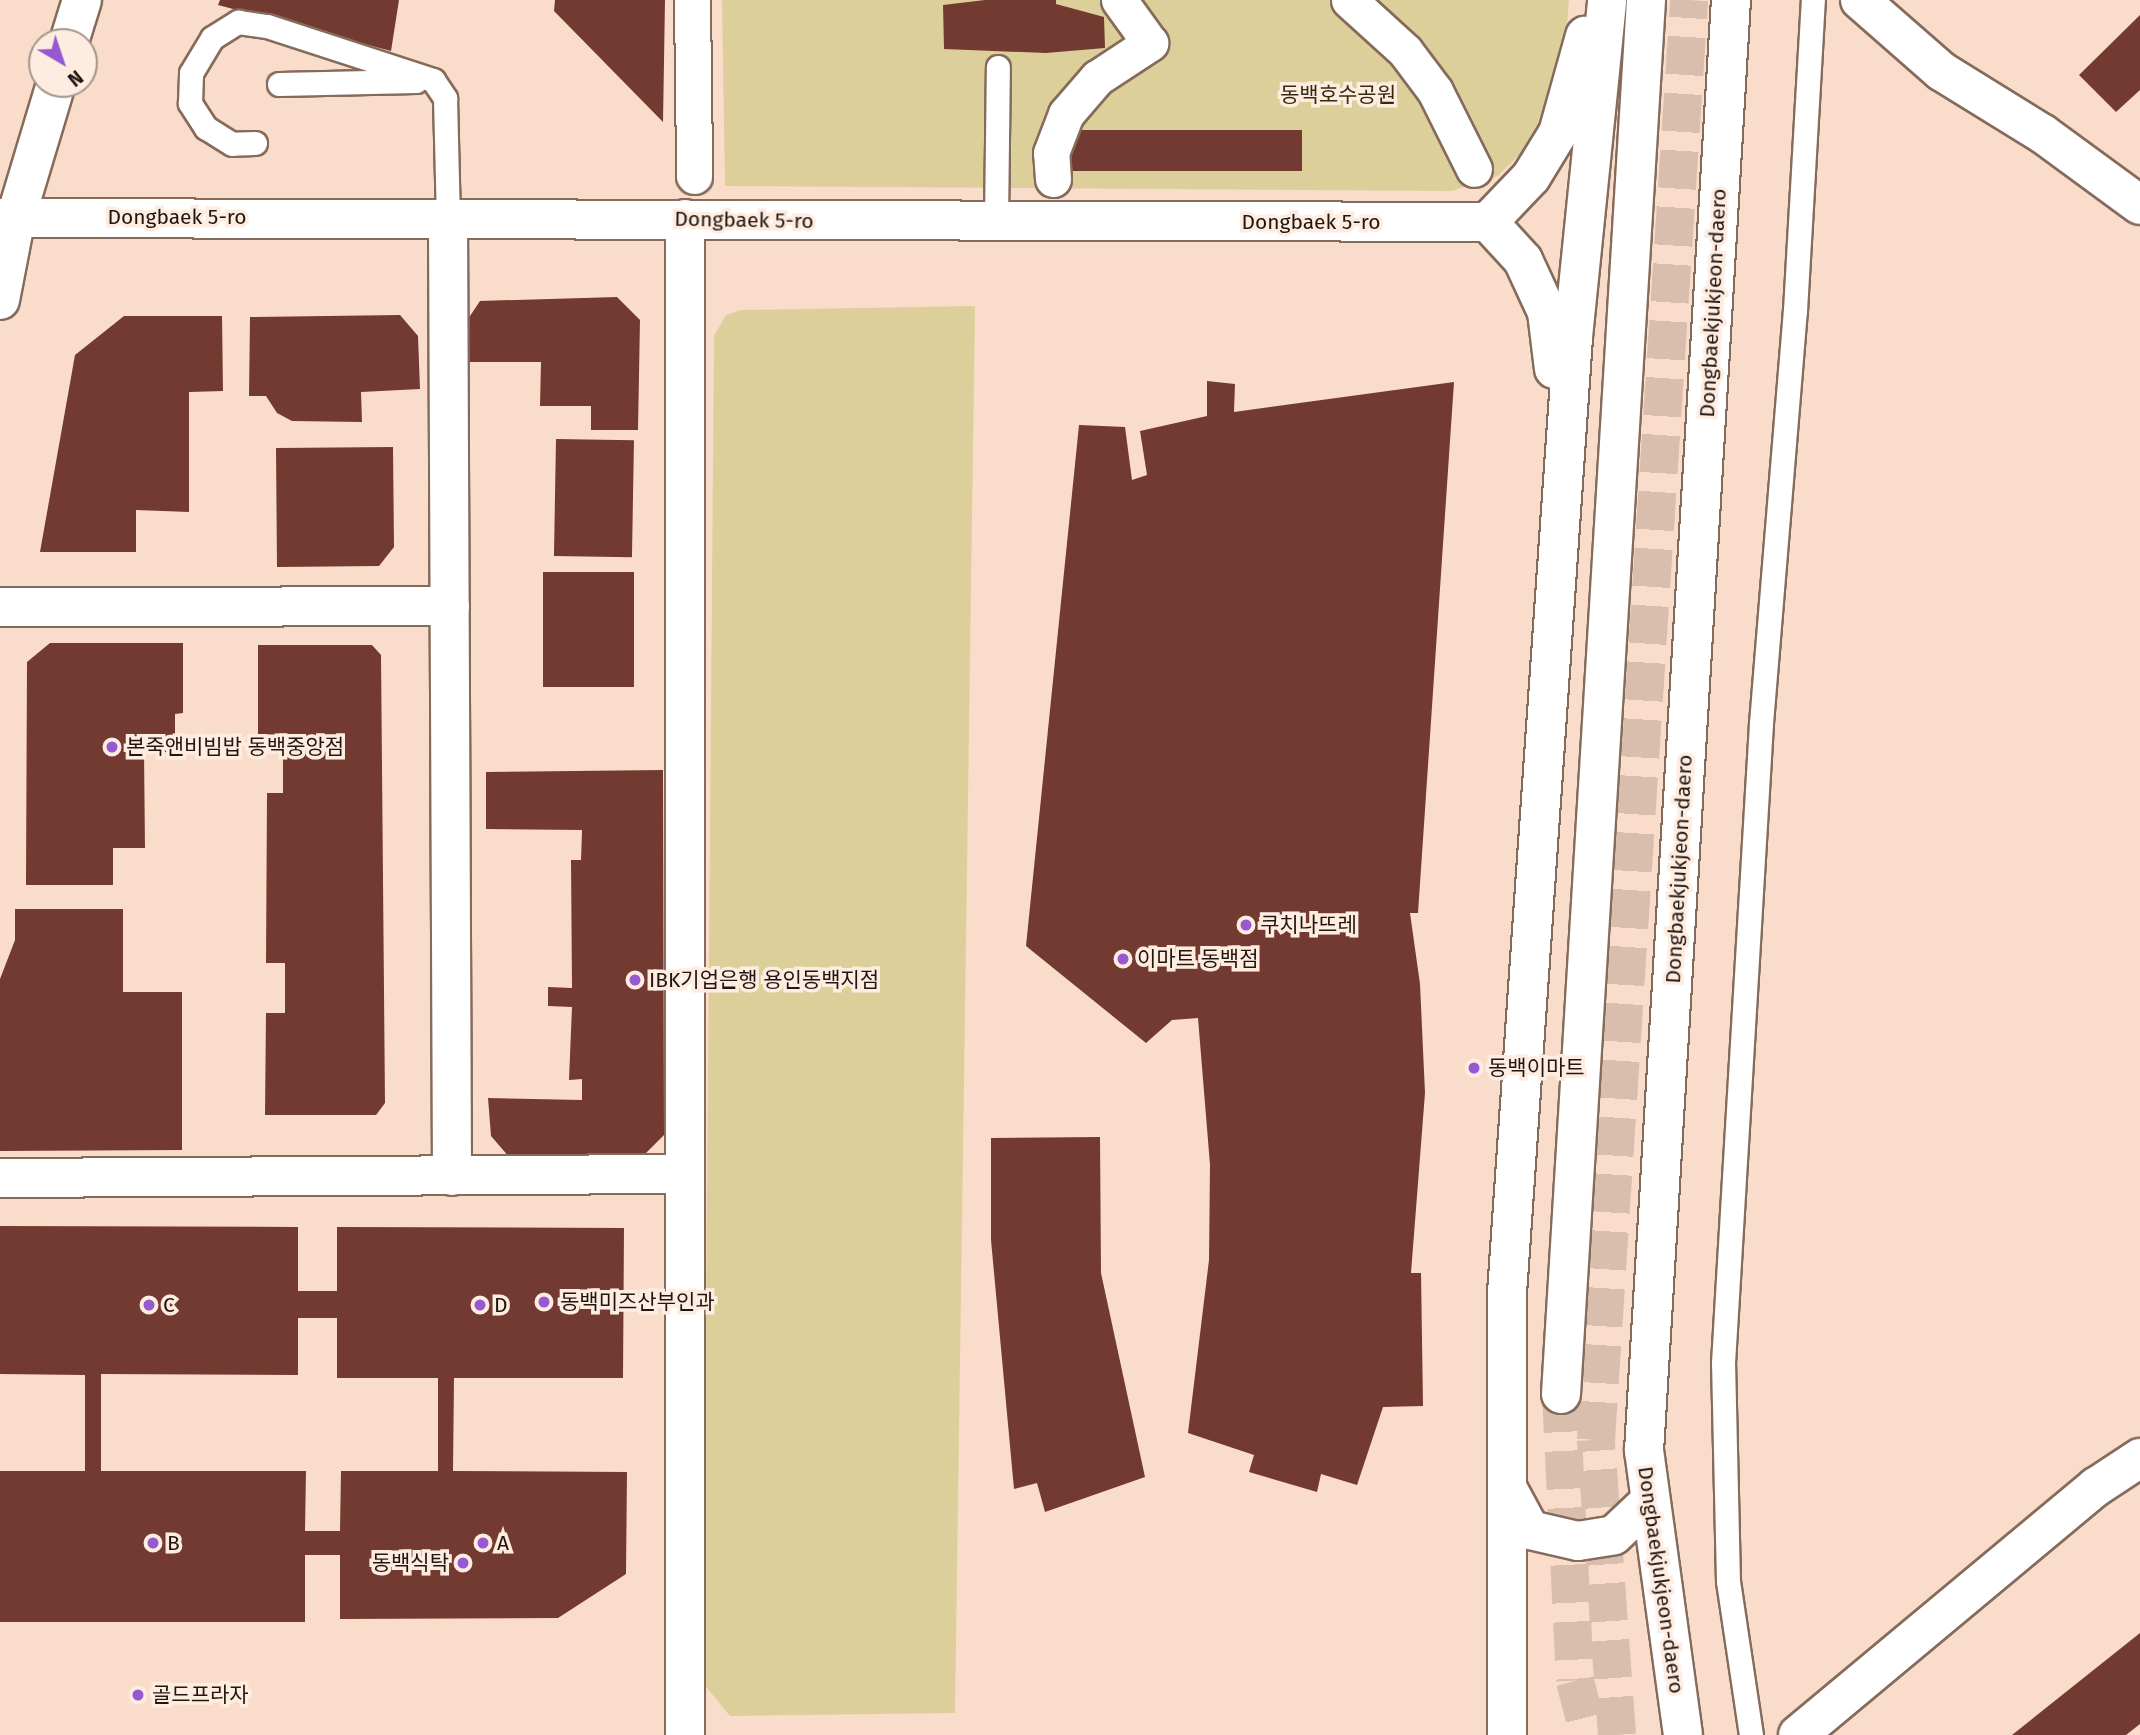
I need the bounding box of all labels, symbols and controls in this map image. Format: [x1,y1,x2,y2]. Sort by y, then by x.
north arrow [28,28,98,98]
text: N [63,65,87,91]
park label: 동백호수공원 [1280,82,1396,108]
street label: Dongbaekjukjeon-daero [1694,188,1732,418]
street label: Dongbaek 5-ro [107,204,247,230]
street label: Dongbaek 5-ro [674,206,814,234]
street label: Dongbaek 5-ro [1241,209,1381,235]
place label: 본죽앤비빔밥 동백중앙점 [126,734,344,760]
marker: 본죽앤비빔밥 동백중앙점 [104,739,120,755]
street label: Dongbaekjukjeon-daero [1660,754,1698,984]
place label: 쿠치나뜨레 [1260,912,1357,938]
marker: 쿠치나뜨레 [1238,917,1254,933]
place label: 이마트 동백점 [1137,946,1258,972]
marker: 이마트 동백점 [1115,951,1131,967]
place label: IBK기업은행 용인동백지점 [649,967,879,993]
marker: IBK기업은행 용인동백지점 [627,972,643,988]
place label: 동백이마트 [1488,1055,1585,1081]
marker: 동백이마트 [1466,1060,1482,1076]
place label: 동백미즈산부인과 [560,1289,715,1315]
place label: C [163,1292,175,1318]
place label: D [494,1292,508,1318]
marker: 동백미즈산부인과 [534,1292,554,1312]
marker: C [141,1297,157,1313]
marker: D [472,1297,488,1313]
street label: Dongbaekjukjeon-daero [1633,1465,1689,1695]
place label: B [167,1530,180,1556]
place label: A [497,1530,509,1556]
marker: B [145,1535,161,1551]
marker: A [475,1535,491,1551]
place label: 동백식탁 [372,1550,449,1576]
marker: 동백식탁 [455,1555,471,1571]
place label: 골드프라자 [152,1682,249,1708]
marker: 골드프라자 [130,1687,146,1703]

